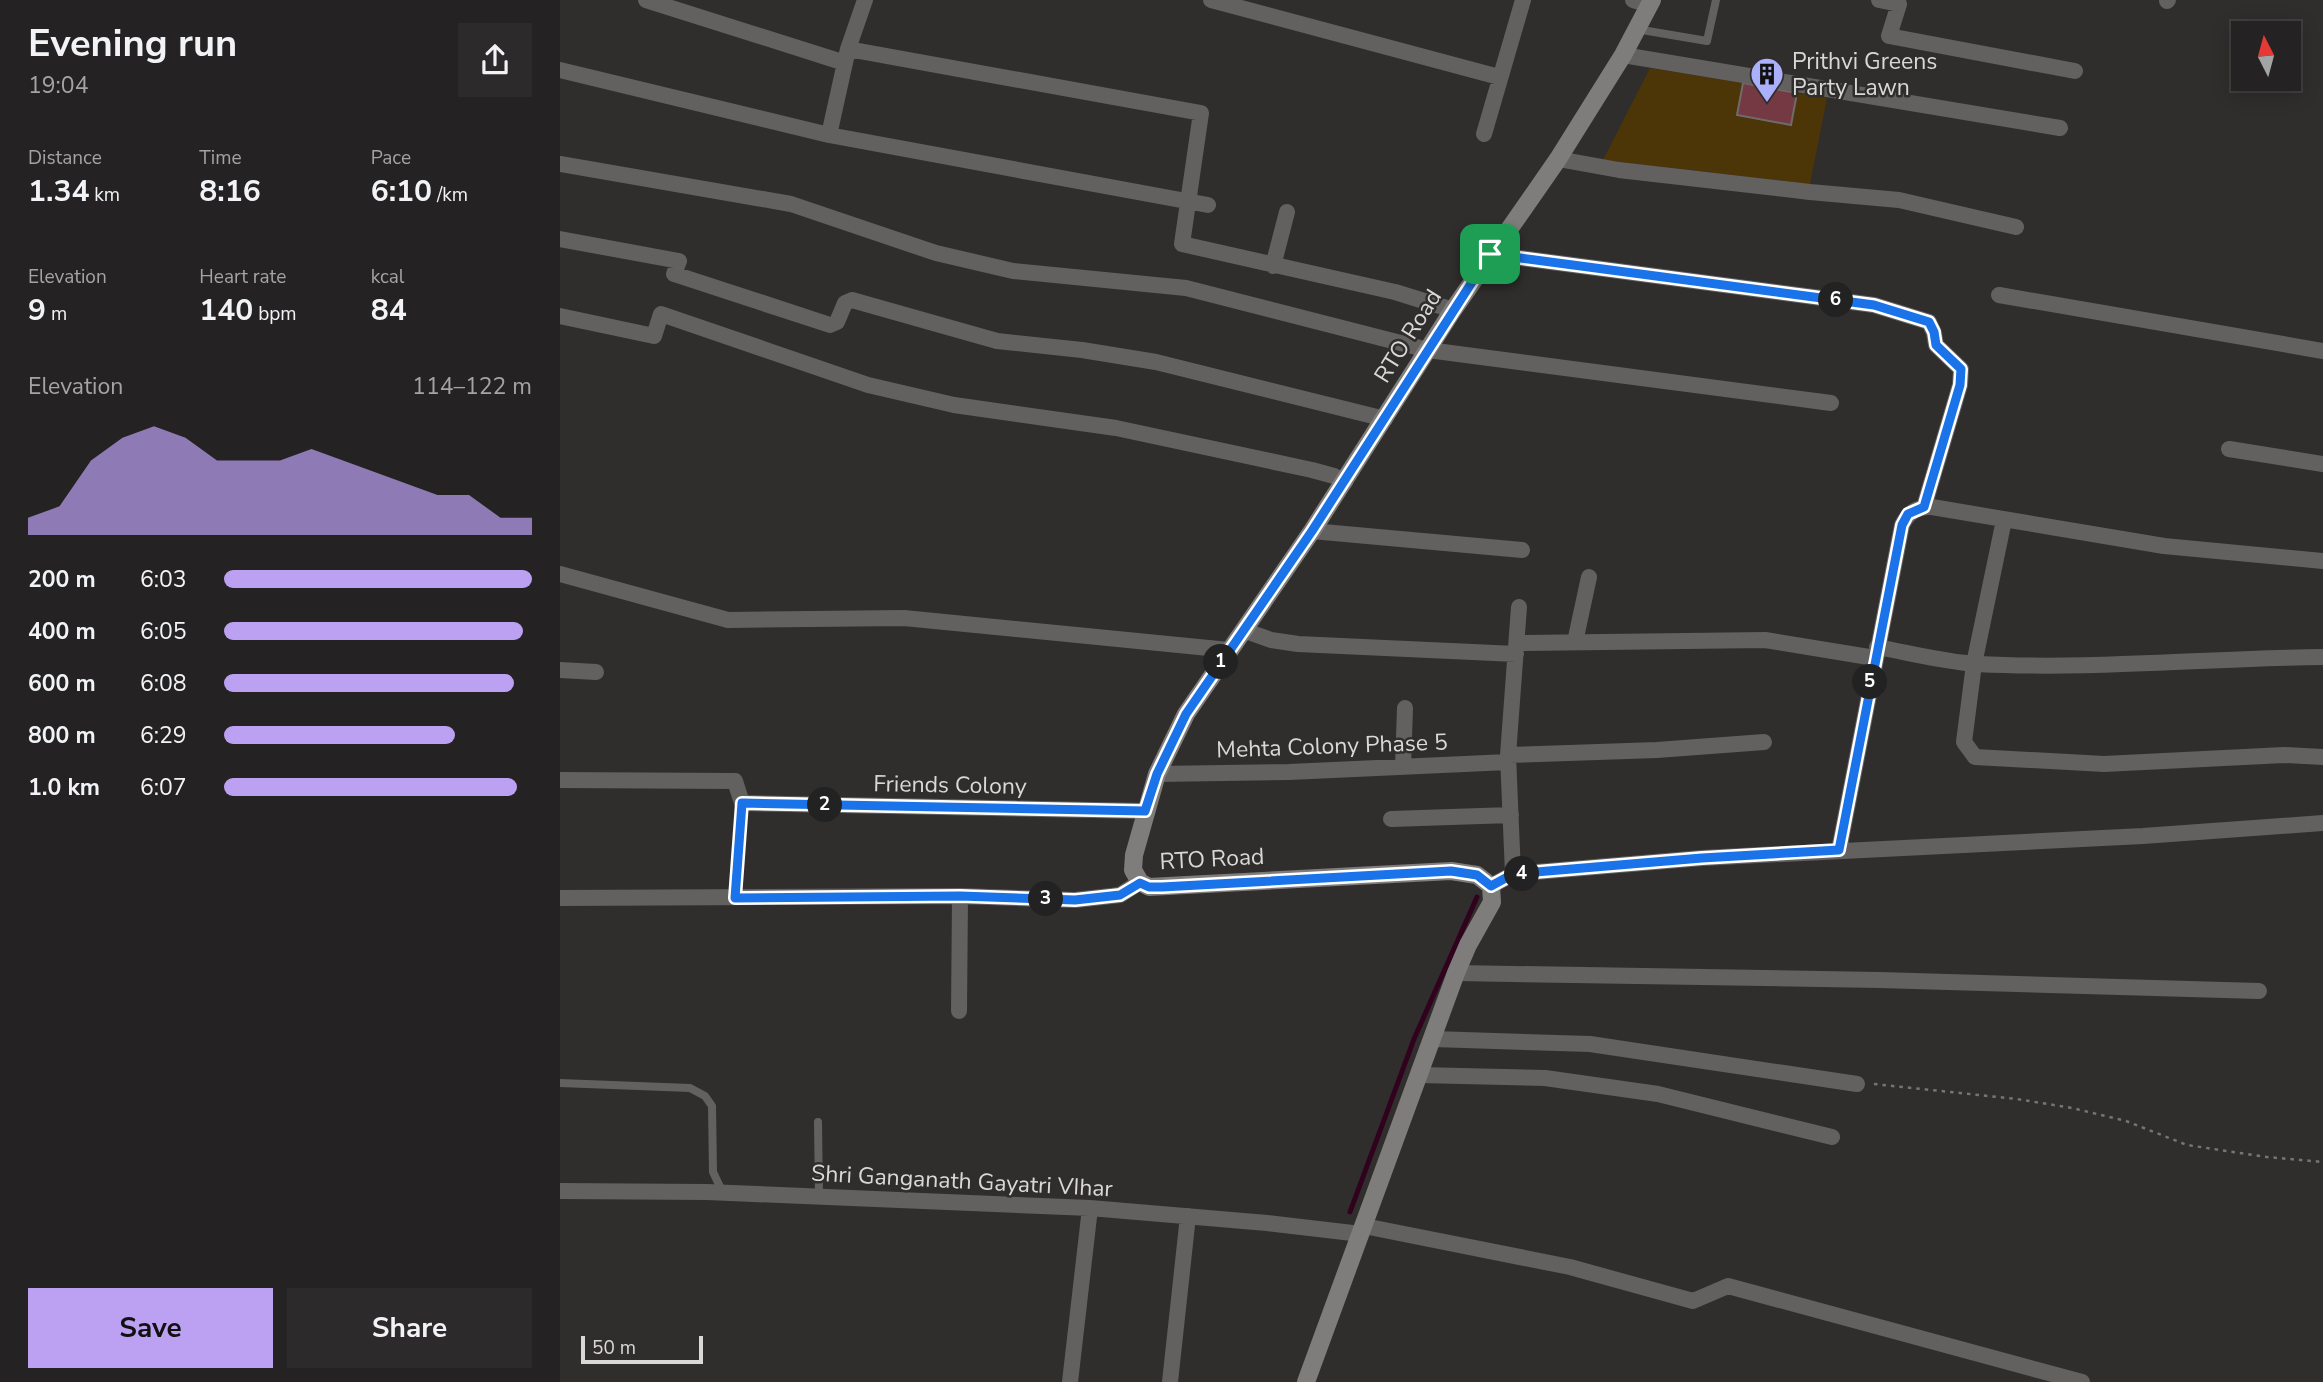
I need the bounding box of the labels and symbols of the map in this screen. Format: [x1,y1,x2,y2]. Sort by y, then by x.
north arrow [2231,21,2301,91]
place label: Prithvi Greens Party Lawn [1792,46,1937,103]
building icon: Prithvi Greens Party Lawn [1748,55,1786,104]
pin [1460,224,1520,284]
pin: 6 [1818,282,1854,318]
street label: RTO Road [1367,283,1449,389]
pin: 1 [1204,644,1238,680]
pin: 5 [1852,664,1888,700]
street label: Mehta Colony Phase 5 [1216,726,1448,766]
street label: Friends Colony [873,768,1027,802]
pin: 2 [807,788,842,822]
street label: RTO Road [1159,841,1265,877]
pin: 4 [1504,856,1539,892]
pin: 3 [1028,881,1064,916]
street label: Shri Ganganath Gayatri VIhar [810,1158,1114,1204]
scale bar [581,1333,704,1365]

